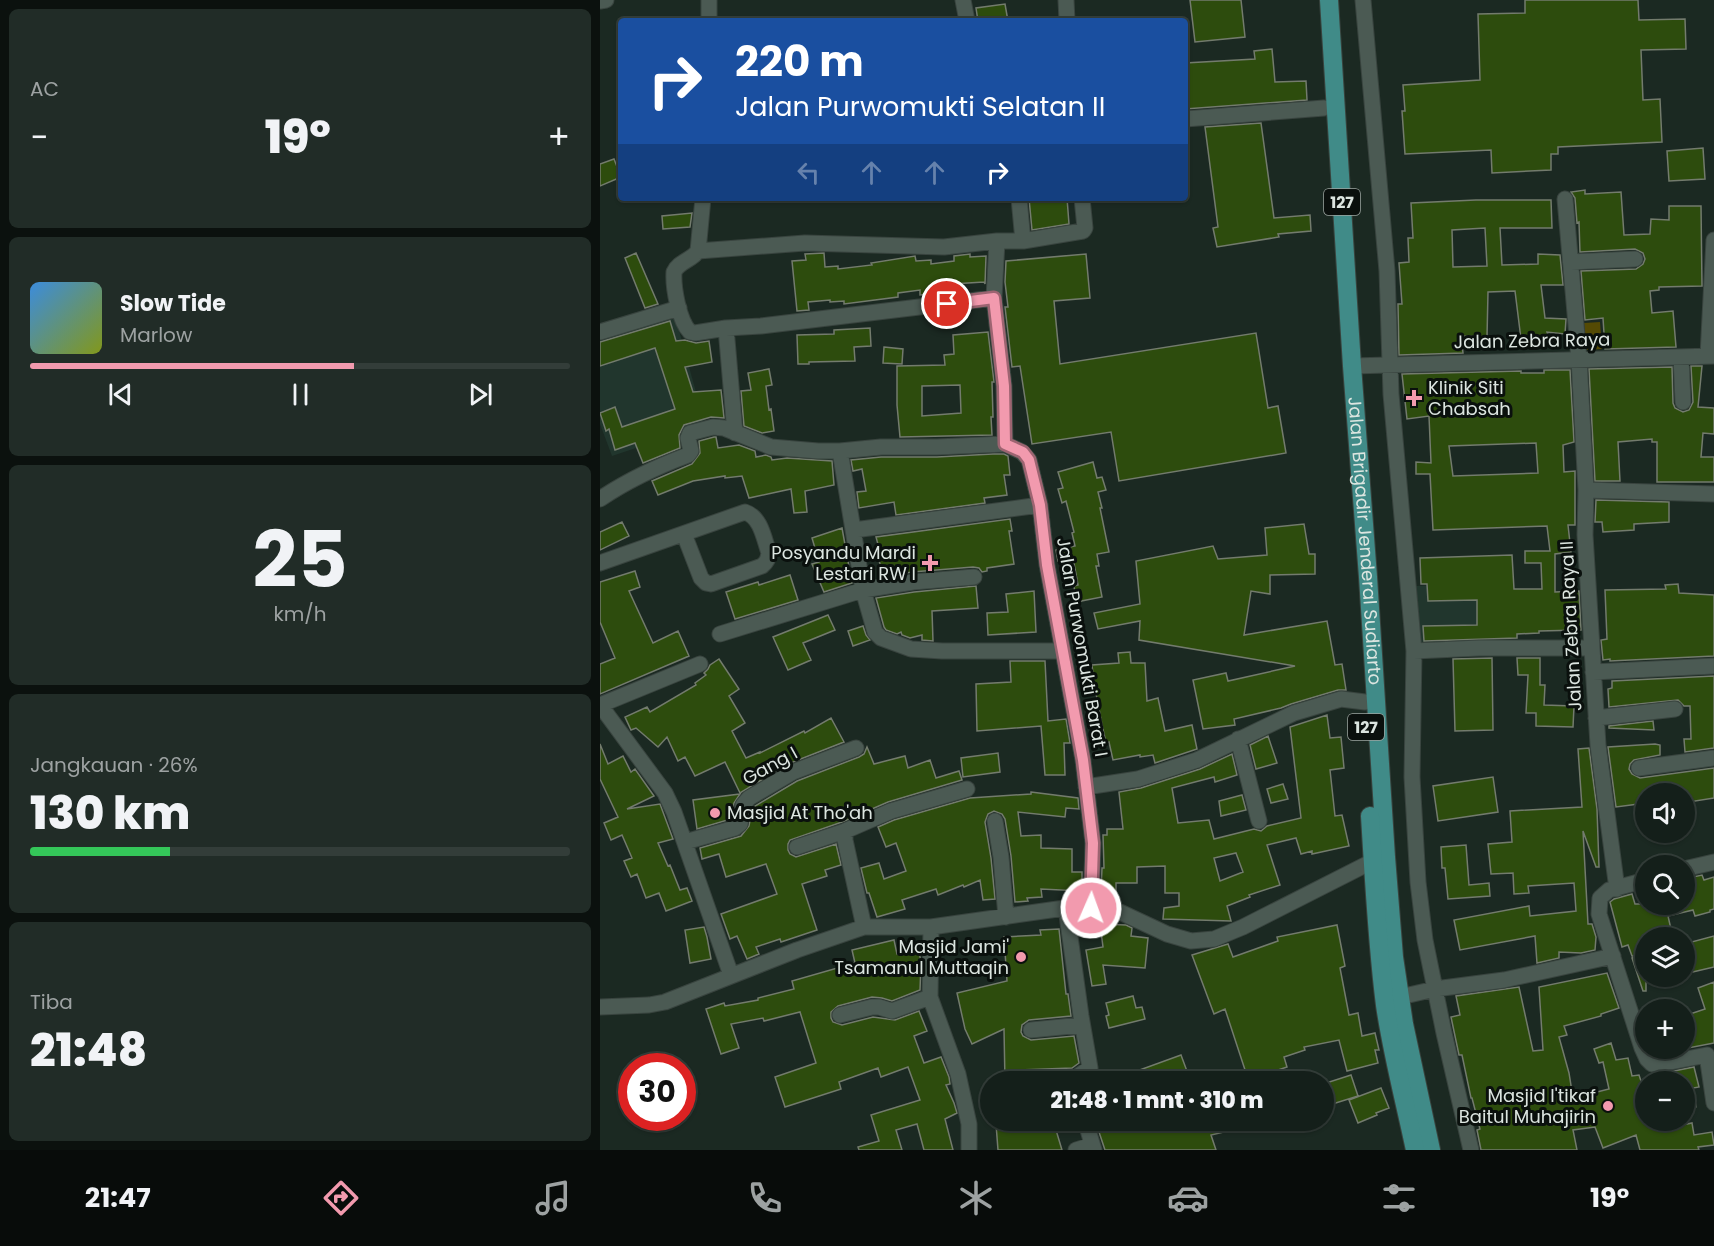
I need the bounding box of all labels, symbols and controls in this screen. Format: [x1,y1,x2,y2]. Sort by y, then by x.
text: 220 m [735,32,864,91]
icon: right [636,42,714,120]
text: AC [30,75,59,103]
text: Jalan Purwomukti Selatan II [735,88,1105,125]
text: 19° [265,106,331,169]
text: − [30,114,48,161]
text: + [547,114,570,161]
icon: left [792,156,825,189]
icon: ahead [855,156,888,189]
icon: ahead [918,156,951,189]
icon: right [981,156,1014,189]
road number: 127 [1324,189,1360,215]
pin [921,278,972,329]
icon: arrive [930,287,963,320]
text: Slow Tide [120,288,226,319]
text: Marlow [120,321,192,349]
street label: Jalan Zebra Raya [1453,327,1611,354]
place label: Klinik Siti Chabsah [1428,375,1511,421]
icon: previous [104,378,137,411]
icon: pause [284,378,317,411]
icon: next [464,378,497,411]
marker: Klinik Siti Chabsah [1405,389,1423,407]
street label: Jalan Brigadir Jenderal Sudiarto [1342,396,1388,686]
text: 25 [252,505,348,614]
street label: Jalan Purwomukti Barat I [1051,535,1114,759]
place label: Posyandu Mardi Lestari RW I [771,540,916,586]
street label: Jalan Zebra Raya II [1554,540,1587,712]
marker: Posyandu Mardi Lestari RW I [921,554,939,572]
text: km/h [273,600,327,628]
road number: 127 [1348,714,1384,740]
street label: Gang I [738,740,802,791]
text: Jangkauan · 26% [30,751,198,779]
text: 130 km [30,782,190,845]
map controls [1635,783,1695,1131]
button: sound [1635,783,1695,843]
place label: Masjid At Tho'ah [727,800,873,825]
marker: Masjid At Tho'ah [708,806,722,820]
button: search [1635,855,1695,915]
position arrow [1059,876,1123,940]
button: layers [1635,927,1695,987]
place label: Masjid Jami' Tsamanul Muttaqin [834,934,1009,980]
marker: Masjid Jami' Tsamanul Muttaqin [1014,950,1028,964]
text: Tiba [30,988,73,1016]
button: + [1635,999,1695,1059]
text: 21:48 [30,1019,147,1082]
speed limit sign: 30 [618,1053,696,1131]
button: − [1635,1071,1695,1131]
place label: Masjid I'tikaf Baitul Muhajirin [1459,1083,1596,1129]
text: 21:48 · 1 mnt · 310 m [1051,1085,1263,1116]
marker: Masjid I'tikaf Baitul Muhajirin [1601,1099,1615,1113]
icon: directions [320,1177,362,1219]
icon: music [532,1177,574,1219]
icon: phone [744,1177,786,1219]
icon: climate [955,1177,997,1219]
icon: car [1167,1177,1209,1219]
icon: filters [1378,1177,1420,1219]
text: 21:47 [85,1179,151,1216]
text: 19° [1590,1179,1629,1216]

